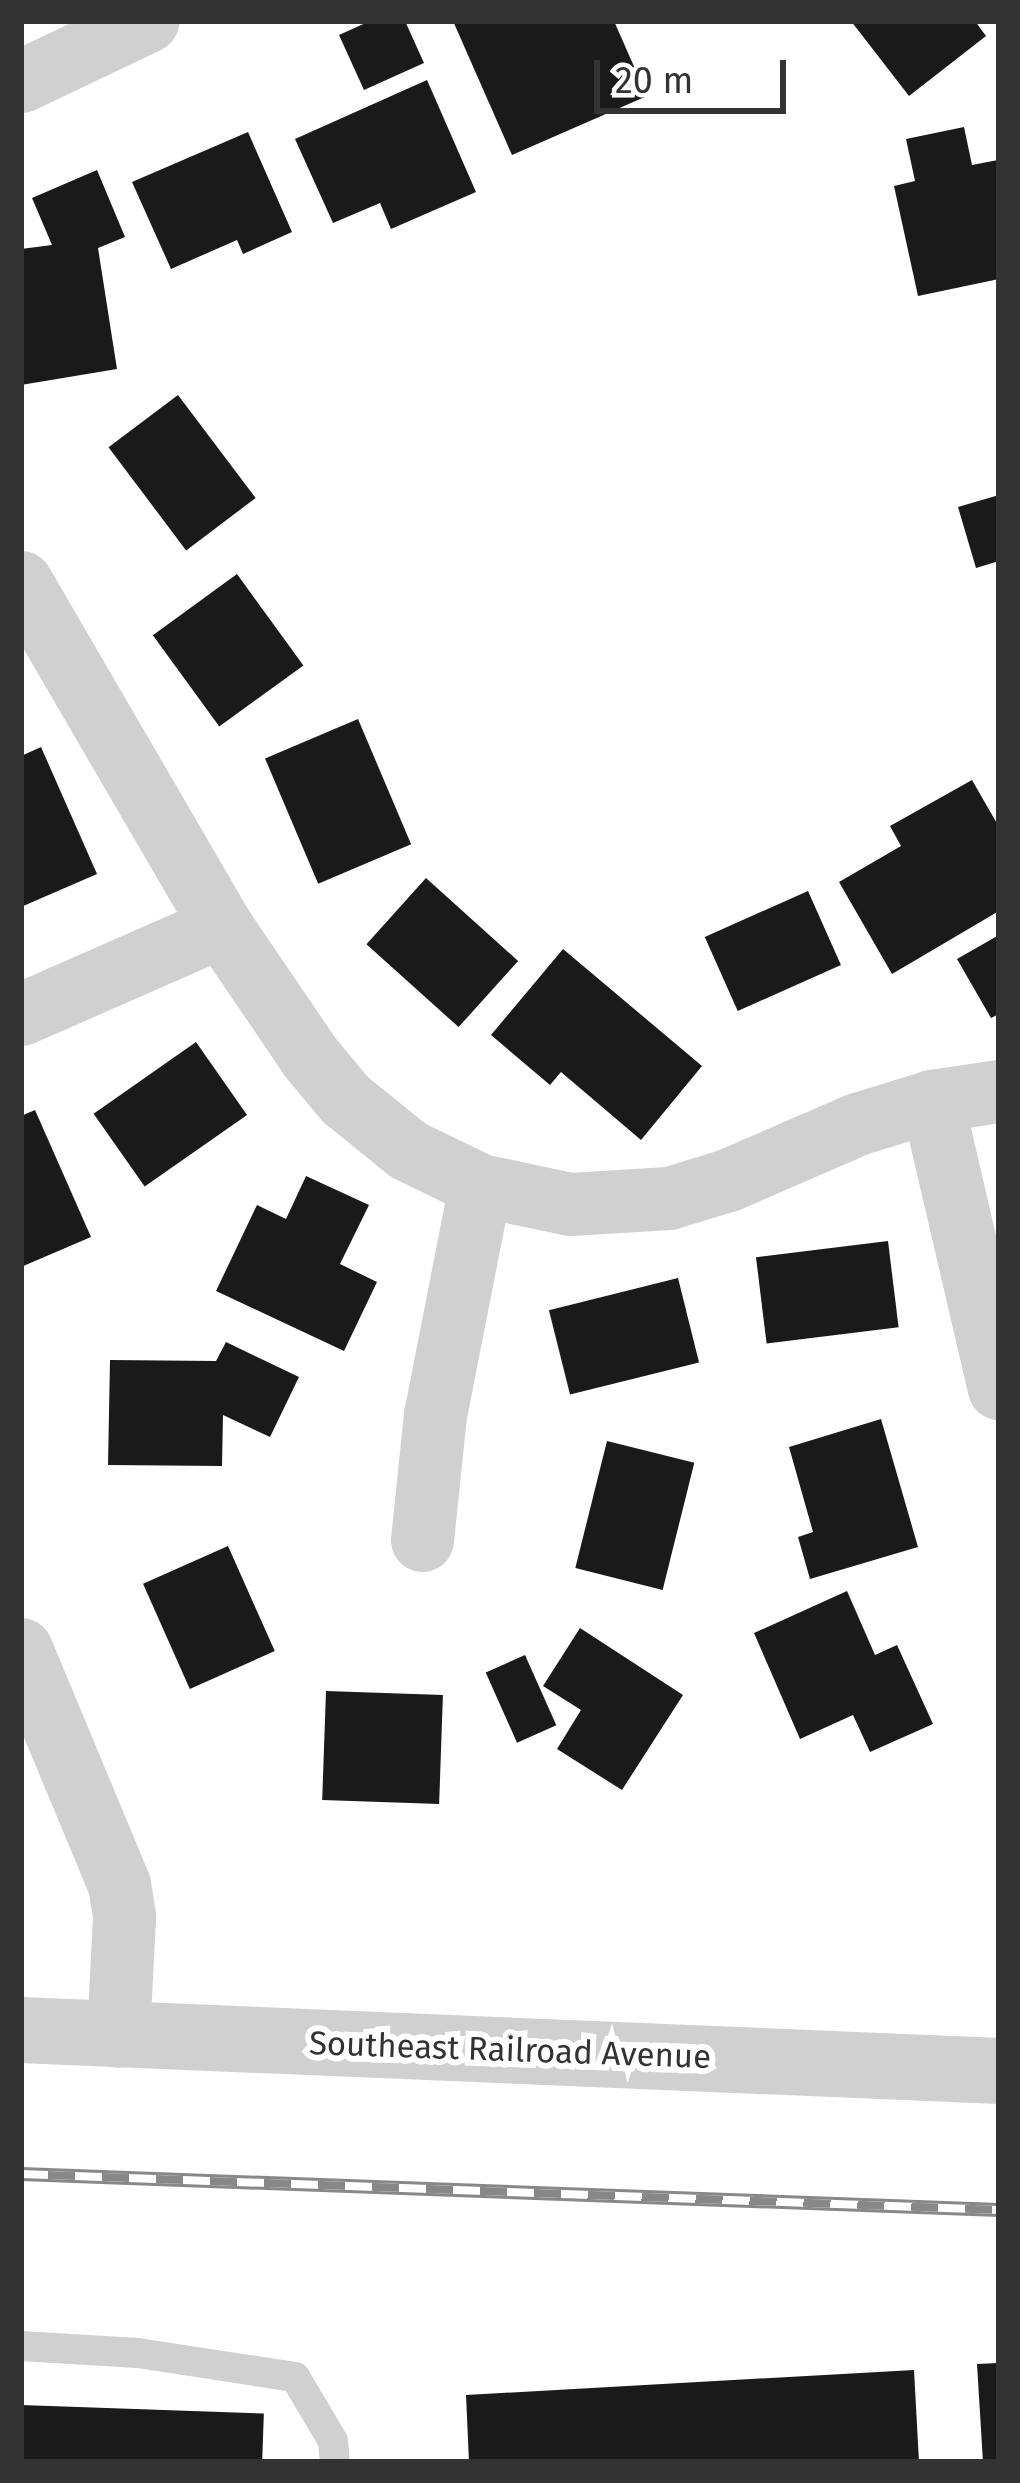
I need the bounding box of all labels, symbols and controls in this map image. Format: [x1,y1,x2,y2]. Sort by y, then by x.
scale bar [600,36,792,110]
text: 20 m [615,59,693,103]
street label: Southeast Railroad Avenue [308,2024,712,2078]

